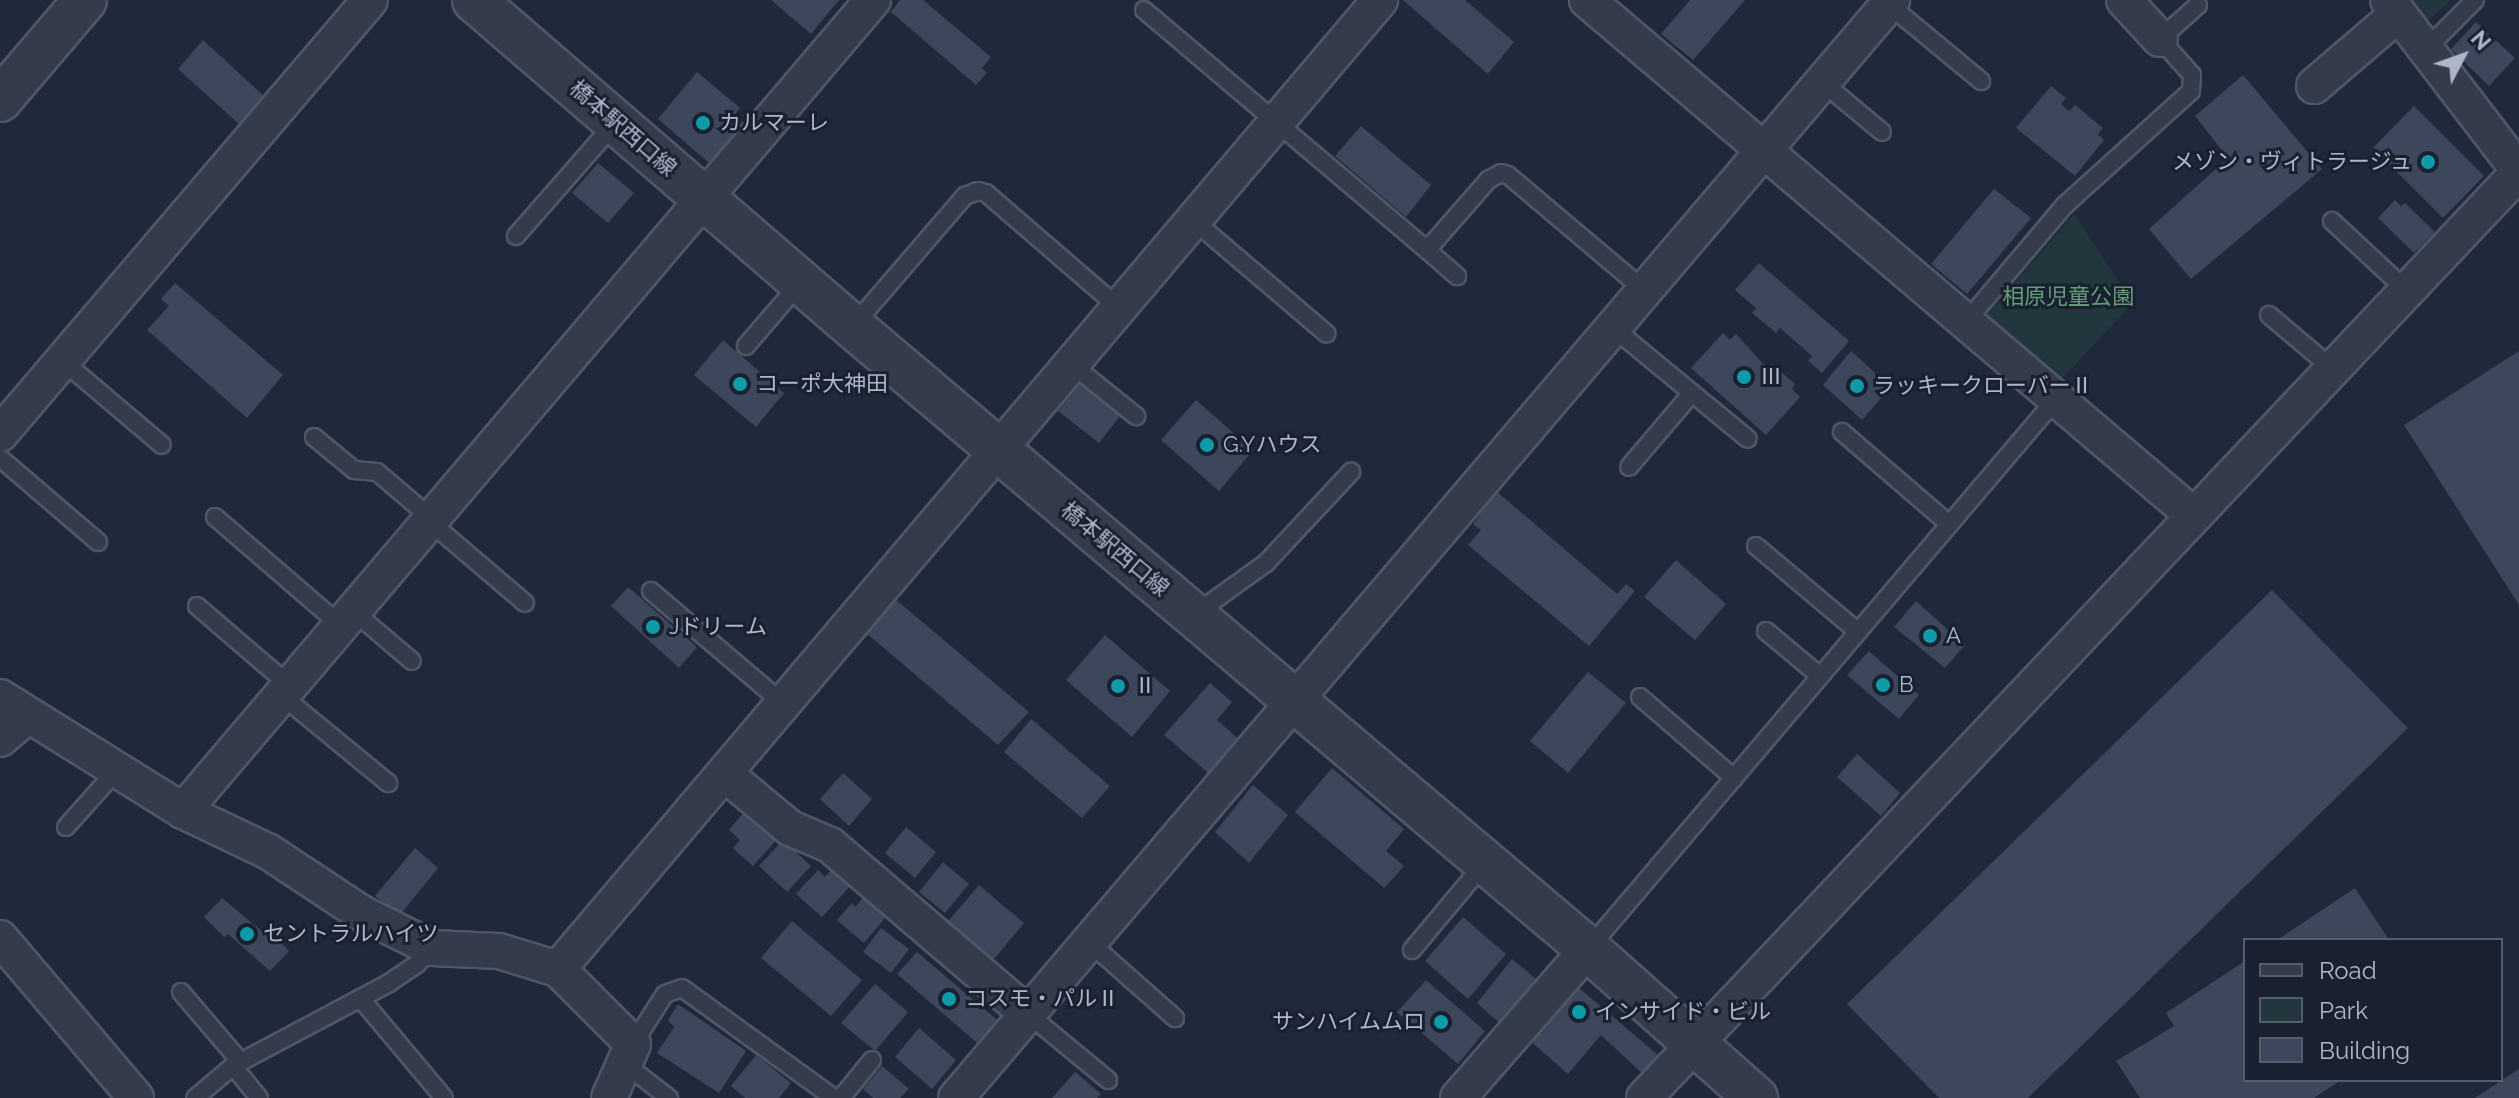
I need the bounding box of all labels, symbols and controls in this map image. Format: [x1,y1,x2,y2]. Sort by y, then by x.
north arrow [2423,16,2503,96]
text: N [2466,25,2496,55]
street label: 橋本駅西口線 [565,75,681,181]
place label: カルマーレ [719,110,829,136]
marker: カルマーレ [694,114,712,132]
place label: メゾン・ヴィトラージュ [2170,149,2412,175]
marker: メゾン・ヴィトラージュ [2419,153,2437,171]
park label: 相原児童公園 [2002,284,2134,310]
place label: Ⅲ [1760,364,1782,390]
marker: Ⅲ [1735,368,1753,386]
place label: コーポ大神田 [756,371,888,397]
place label: ラッキークローバーⅡ [1873,373,2093,399]
marker: コーポ大神田 [731,375,749,393]
marker: ラッキークローバーⅡ [1848,377,1866,395]
place label: G.Yハウス [1223,432,1321,458]
marker: G.Yハウス [1198,436,1216,454]
street label: 橋本駅西口線 [1056,496,1174,602]
place label: Jドリーム [669,614,768,640]
marker: Jドリーム [644,618,662,636]
place label: A [1946,623,1961,649]
marker: A [1921,627,1939,645]
place label: B [1899,672,1914,698]
place label: Ⅱ [1134,673,1156,699]
marker: B [1874,676,1892,694]
marker: Ⅱ [1109,677,1127,695]
place label: セントラルハイツ [263,921,439,947]
marker: セントラルハイツ [238,925,256,943]
legend [2243,938,2503,1082]
text: Road [2319,956,2377,985]
place label: コスモ・パルⅡ [965,986,1119,1012]
marker: コスモ・パルⅡ [940,990,958,1008]
text: Park [2319,996,2368,1025]
place label: インサイド・ビル [1595,999,1771,1025]
marker: インサイド・ビル [1570,1003,1588,1021]
place label: サンハイムムロ [1271,1009,1425,1035]
marker: サンハイムムロ [1432,1013,1450,1031]
text: Building [2319,1036,2410,1065]

